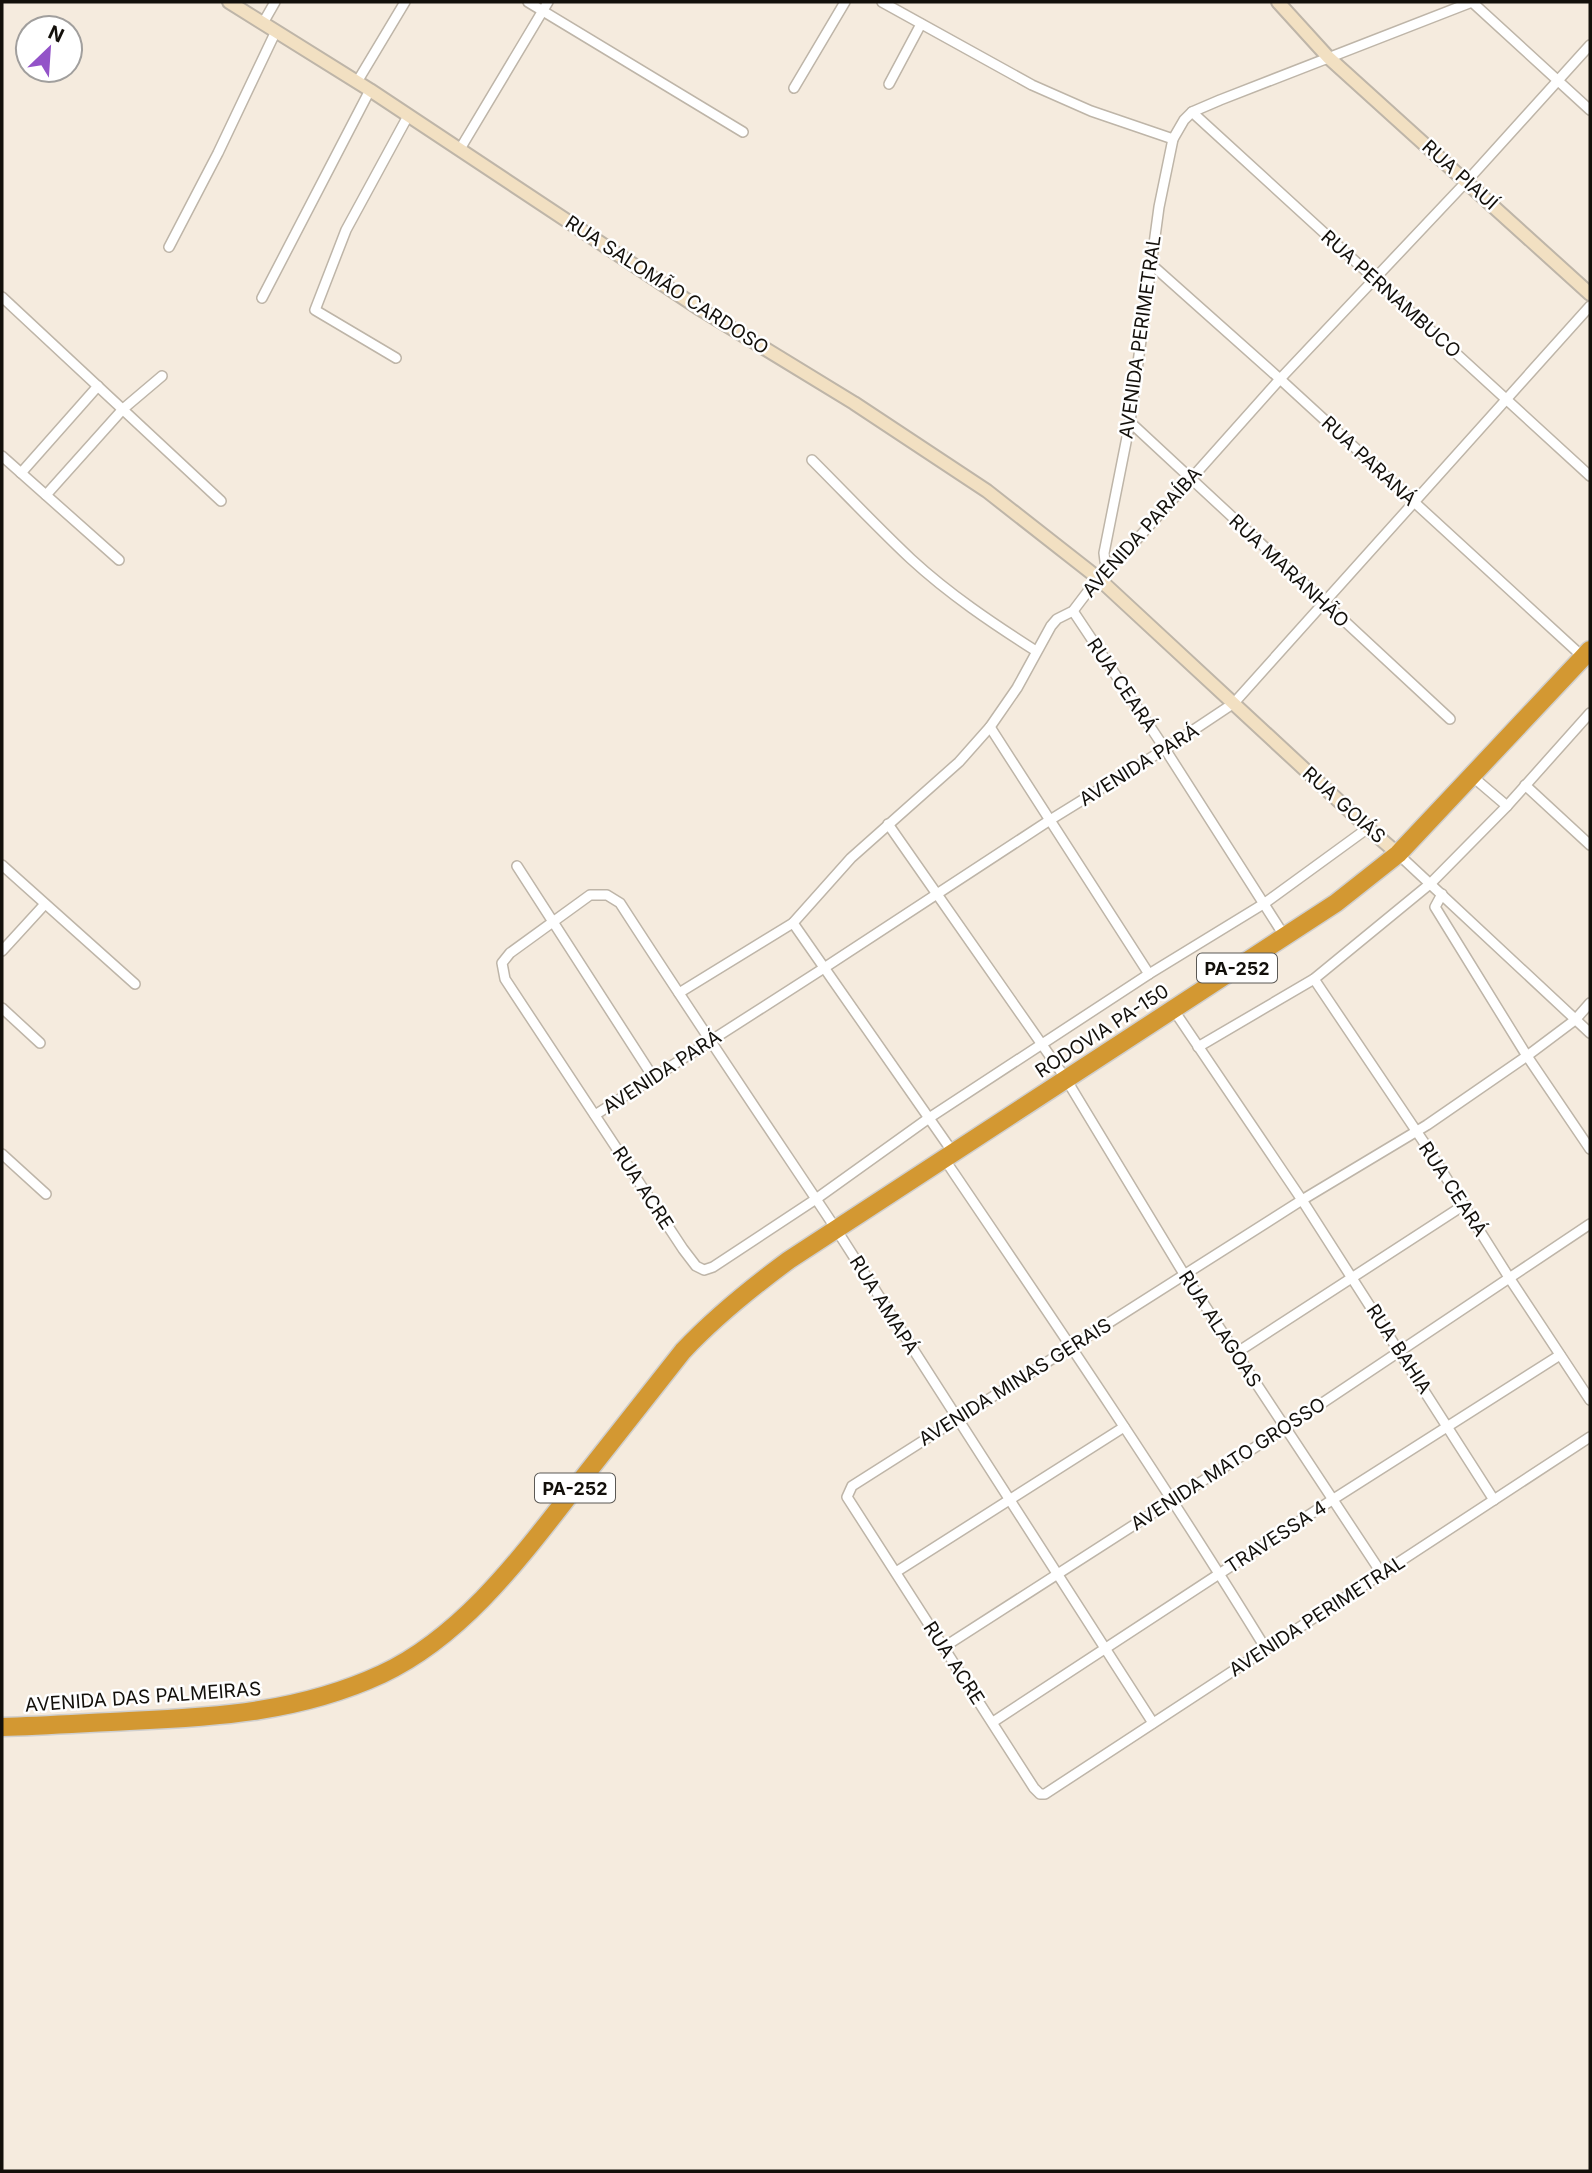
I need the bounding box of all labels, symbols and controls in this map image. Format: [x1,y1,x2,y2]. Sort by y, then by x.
north arrow [14,14,84,84]
text: N [45,21,67,48]
street label: RUA PIAUÍ [1417,134,1503,215]
street label: RUA SALOMÃO CARDOSO [561,211,773,359]
street label: RUA PERNAMBUCO [1316,225,1466,363]
street label: AVENIDA PERIMETRAL [1114,234,1166,440]
street label: RUA PARANÁ [1317,411,1422,511]
street label: AVENIDA PARAÍBA [1077,462,1206,602]
street label: RUA MARANHÃO [1224,510,1354,632]
street label: RUA CEARÁ [1082,633,1163,736]
street label: AVENIDA PARÁ [1075,718,1203,811]
street label: RUA GOIÁS [1298,761,1391,848]
road number: PA-252 [1197,953,1277,982]
street label: RODOVIA PA-150 [1031,979,1173,1083]
street label: AVENIDA PARÁ [598,1024,725,1119]
street label: RUA CEARÁ [1414,1137,1493,1241]
street label: RUA ACRE [608,1142,678,1234]
street label: RUA AMAPÁ [845,1251,924,1358]
street label: RUA ALAGOAS [1174,1266,1266,1392]
street label: RUA BAHIA [1361,1300,1437,1398]
street label: AVENIDA MINAS GERAIS [914,1313,1116,1451]
street label: AVENIDA MATO GROSSO [1126,1392,1330,1536]
road number: PA-252 [535,1474,615,1503]
street label: TRAVESSA 4 [1221,1496,1331,1578]
street label: AVENIDA PERIMETRAL [1225,1551,1409,1681]
street label: RUA ACRE [919,1617,989,1709]
street label: AVENIDA DAS PALMEIRAS [24,1677,262,1717]

